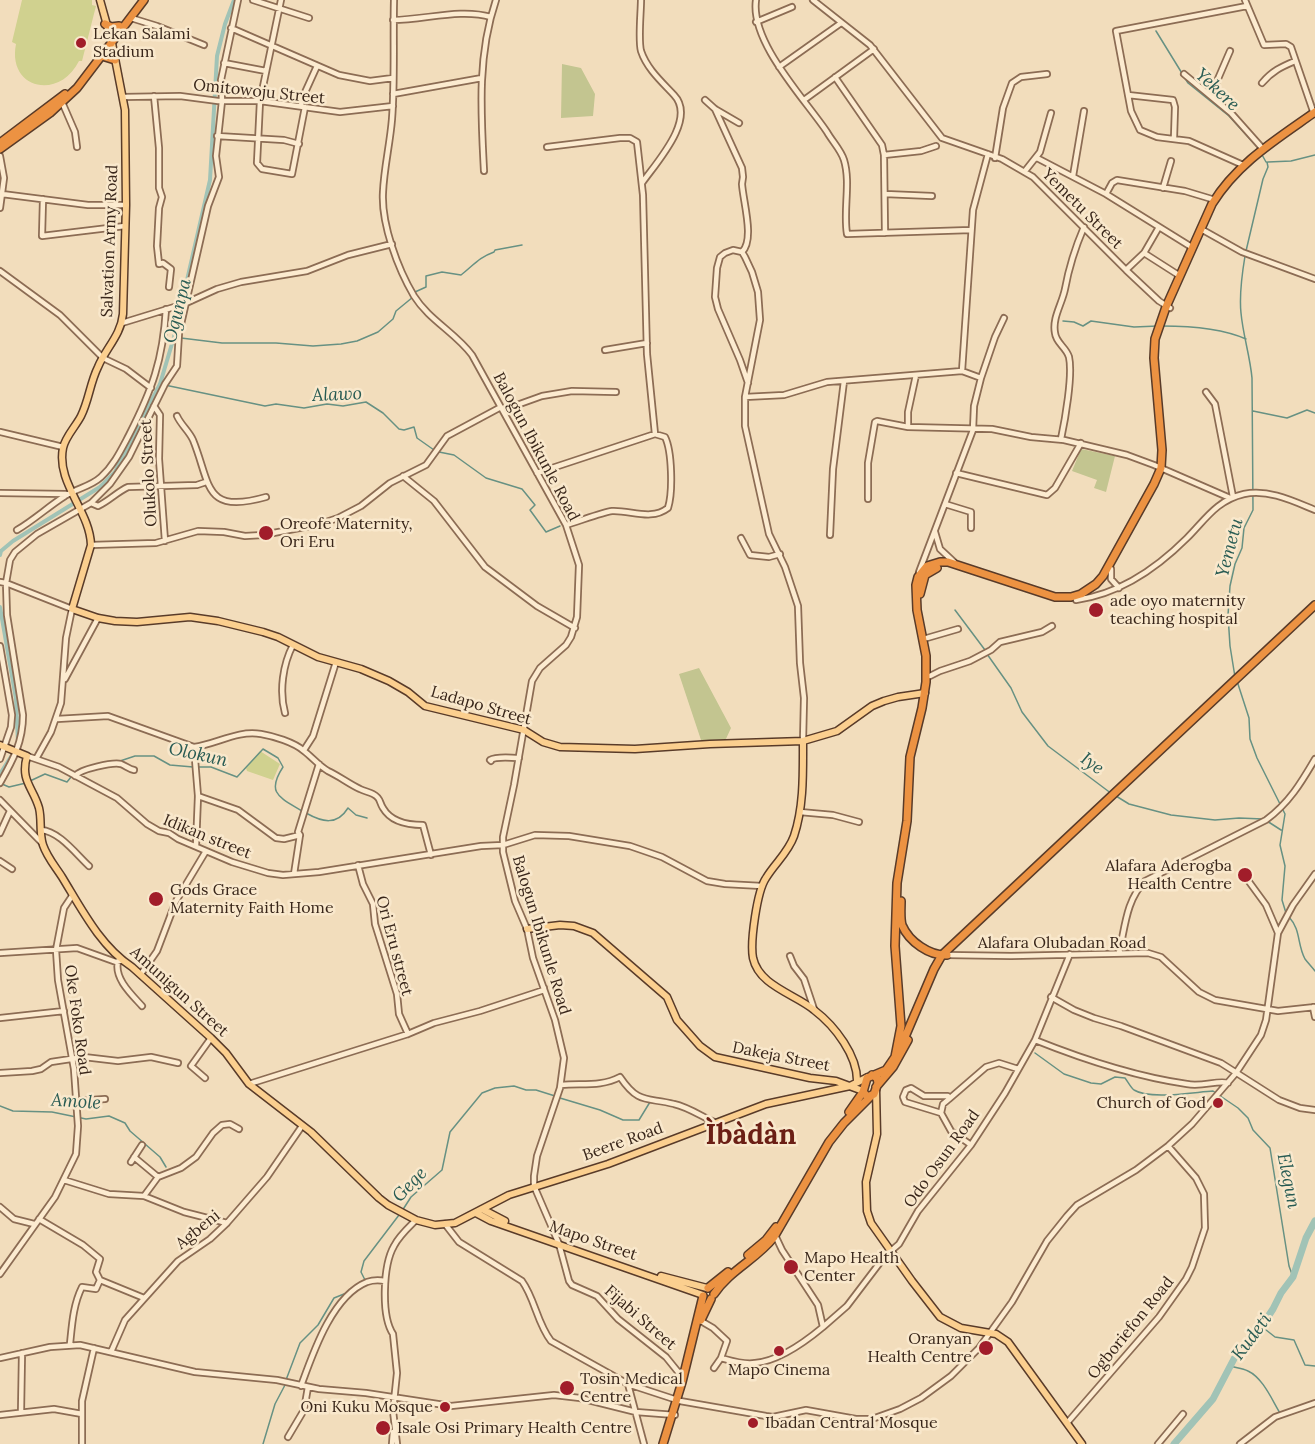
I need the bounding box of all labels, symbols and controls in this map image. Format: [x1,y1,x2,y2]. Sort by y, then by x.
place label: Lekan Salami Stadium [93,24,190,62]
marker: Lekan Salami Stadium [74,36,88,50]
water label: Yekere [1190,64,1244,116]
street label: Omitowoju Street [192,76,326,108]
street label: Salvation Army Road [98,164,122,318]
street label: Yemetu Street [1038,165,1126,253]
water label: Ogunpa [160,277,196,345]
street label: Balogun Ibikunle Road [489,369,583,525]
water label: Alawo [312,383,362,407]
street label: Olukolo Street [137,419,161,527]
place label: Oreofe Maternity, Ori Eru [280,514,413,552]
water label: Yemetu [1212,516,1248,580]
marker: Oreofe Maternity, Ori Eru [257,524,275,542]
place label: ade oyo maternity teaching hospital [1110,591,1245,629]
marker: ade oyo maternity teaching hospital [1087,601,1105,619]
street label: Ladapo Street [428,682,534,730]
water label: Olokun [167,738,229,772]
water label: Iye [1076,748,1108,780]
street label: Idikan street [160,811,254,863]
street label: Balogun Ibikunle Road [508,853,574,1017]
place label: Alafara Aderogba Health Centre [1105,856,1232,894]
marker: Alafara Aderogba Health Centre [1236,866,1254,884]
place label: Gods Grace Maternity Faith Home [170,880,334,918]
marker: Gods Grace Maternity Faith Home [147,890,165,908]
street label: Ori Eru street [371,894,417,998]
street label: Alafara Olubadan Road [978,933,1146,953]
street label: Amunigun Street [126,943,232,1041]
street label: Oke Foko Road [60,964,94,1076]
street label: Dakeja Street [730,1038,832,1076]
water label: Amole [50,1089,102,1115]
place label: Church of God [1097,1093,1206,1113]
marker: Church of God [1211,1096,1225,1110]
street label: Odo Osun Road [900,1106,984,1212]
street label: Beere Road [580,1119,666,1165]
district label: Ìbàdàn [706,1119,796,1153]
water label: Elegun [1272,1152,1304,1210]
water label: Gege [388,1163,432,1207]
street label: Agbeni [172,1206,224,1254]
street label: Mapo Street [547,1217,639,1265]
place label: Mapo Health Center [804,1248,899,1286]
marker: Mapo Health Center [782,1258,800,1276]
street label: Ogboriefon Road [1084,1273,1178,1383]
street label: Fijabi Street [600,1282,680,1354]
water label: Kudeti [1227,1309,1277,1365]
place label: Oranyan Health Centre [868,1329,972,1367]
marker: Oranyan Health Centre [977,1339,995,1357]
marker: Mapo Cinema [772,1344,786,1358]
place label: Mapo Cinema [728,1360,830,1380]
place label: Tosin Medical Centre [580,1369,683,1407]
marker: Tosin Medical Centre [558,1379,576,1397]
place label: Oni Kuku Mosque [300,1397,433,1417]
marker: Oni Kuku Mosque [438,1400,452,1414]
place label: Ibadan Central Mosque [765,1413,938,1433]
marker: Ibadan Central Mosque [746,1416,760,1430]
place label: Isale Osi Primary Health Centre [397,1418,632,1438]
marker: Isale Osi Primary Health Centre [374,1419,392,1437]

